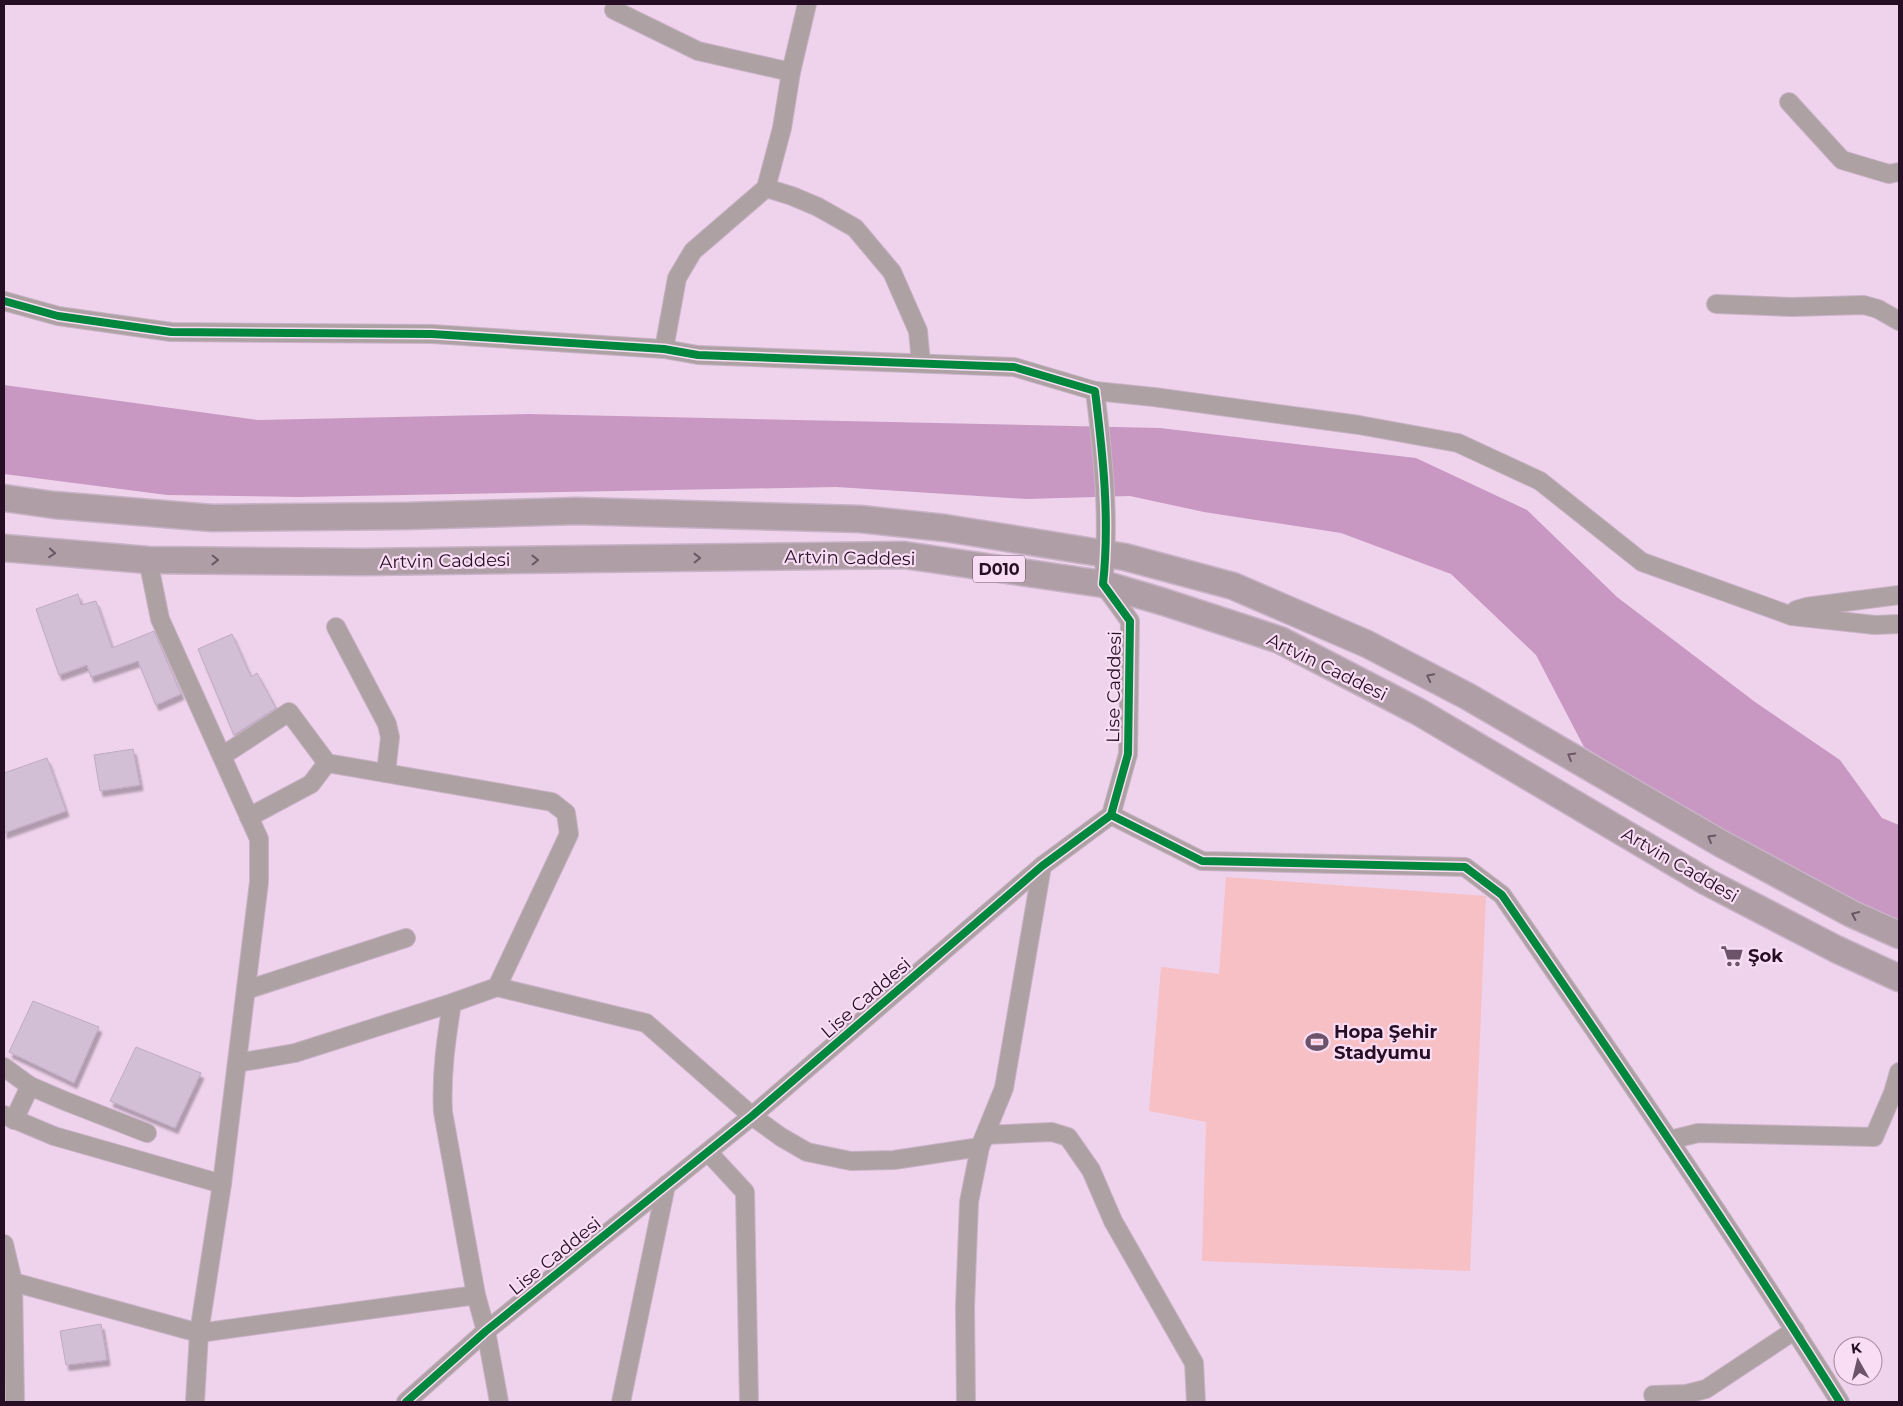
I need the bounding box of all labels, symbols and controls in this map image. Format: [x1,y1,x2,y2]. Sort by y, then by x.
street label: Artvin Caddesi [784,546,916,570]
one-way arrow [49,547,57,558]
street label: Artvin Caddesi [379,549,511,573]
one-way arrow [694,553,701,563]
one-way arrow [211,555,219,565]
one-way arrow [531,555,539,565]
road number: D010 [973,556,1025,582]
street label: Artvin Caddesi [1263,628,1391,706]
street label: Lise Caddesi [1102,631,1126,743]
one-way arrow [1426,673,1435,683]
one-way arrow [1568,753,1577,763]
street label: Artvin Caddesi [1618,823,1742,907]
one-way arrow [1708,835,1717,845]
one-way arrow [1851,910,1860,921]
supermarket icon: Şok [1719,943,1745,969]
place label: Şok [1748,945,1783,967]
street label: Lise Caddesi [817,953,915,1043]
place label: Hopa Şehir Stadyumu [1334,1021,1437,1064]
sports icon: Hopa Şehir Stadyumu [1304,1029,1330,1055]
street label: Lise Caddesi [505,1212,605,1300]
north arrow [1833,1336,1883,1386]
text: K [1850,1338,1863,1358]

